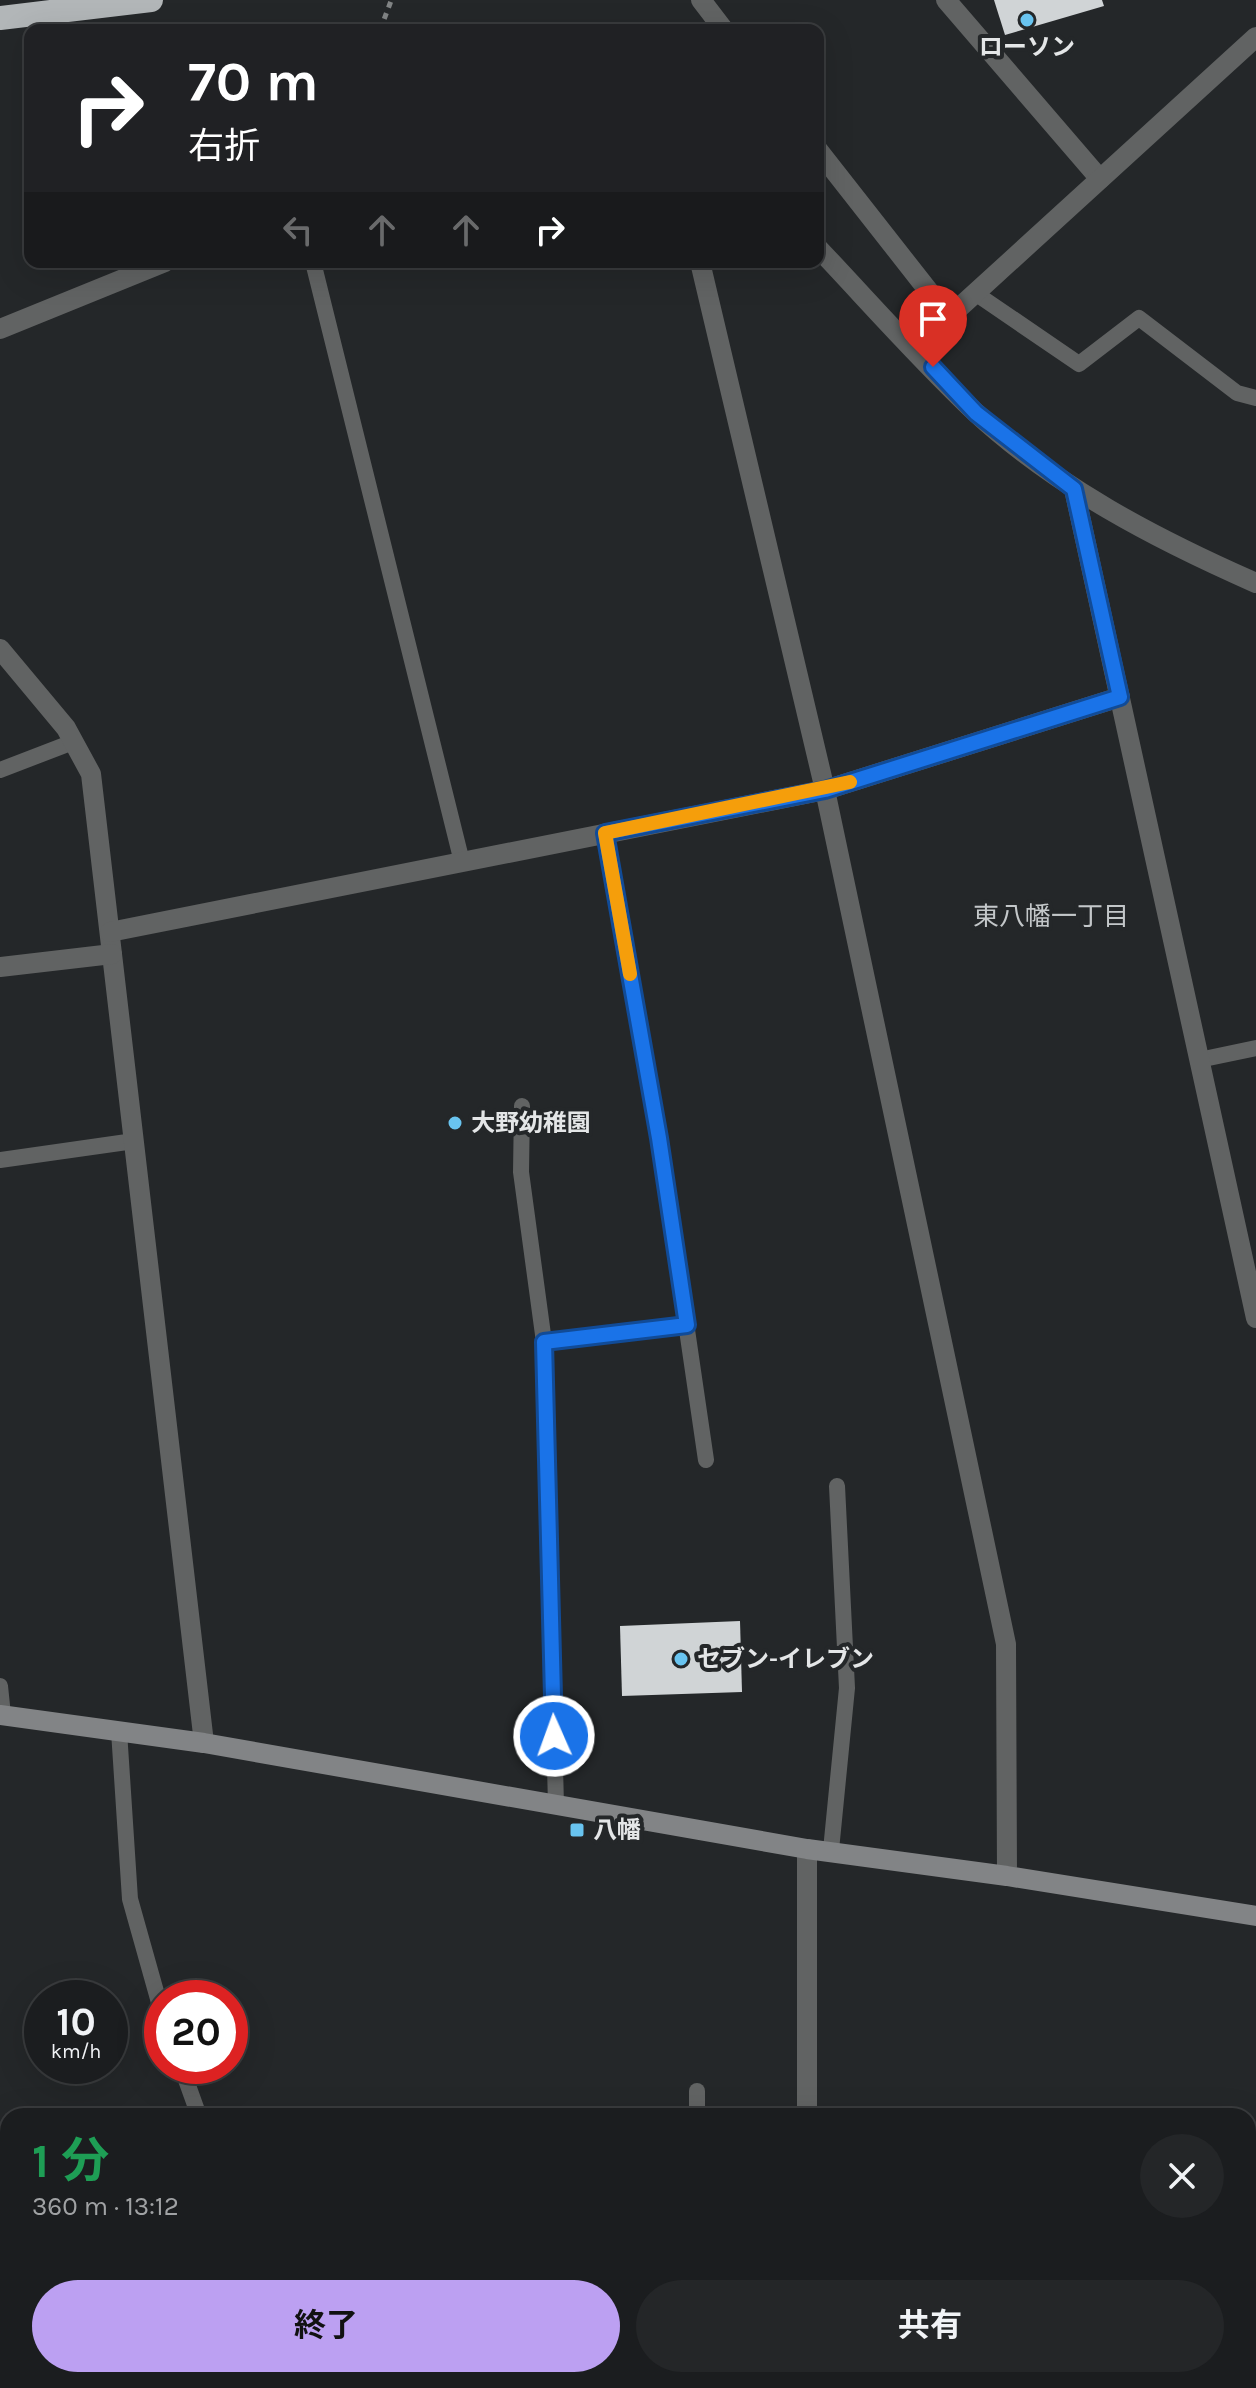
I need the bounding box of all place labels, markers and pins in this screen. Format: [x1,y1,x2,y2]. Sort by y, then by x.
marker: ローソン [1018,11,1036,29]
place label: ローソン [979,33,1075,61]
pin [899,285,967,367]
place label: 大野幼稚園 [471,1109,591,1137]
marker: 大野幼稚園 [446,1114,464,1132]
place label: セブン-イレブン [697,1645,874,1673]
marker: セブン-イレブン [672,1650,690,1668]
place label: 八幡 [593,1816,641,1844]
marker: 八幡 [568,1821,586,1839]

